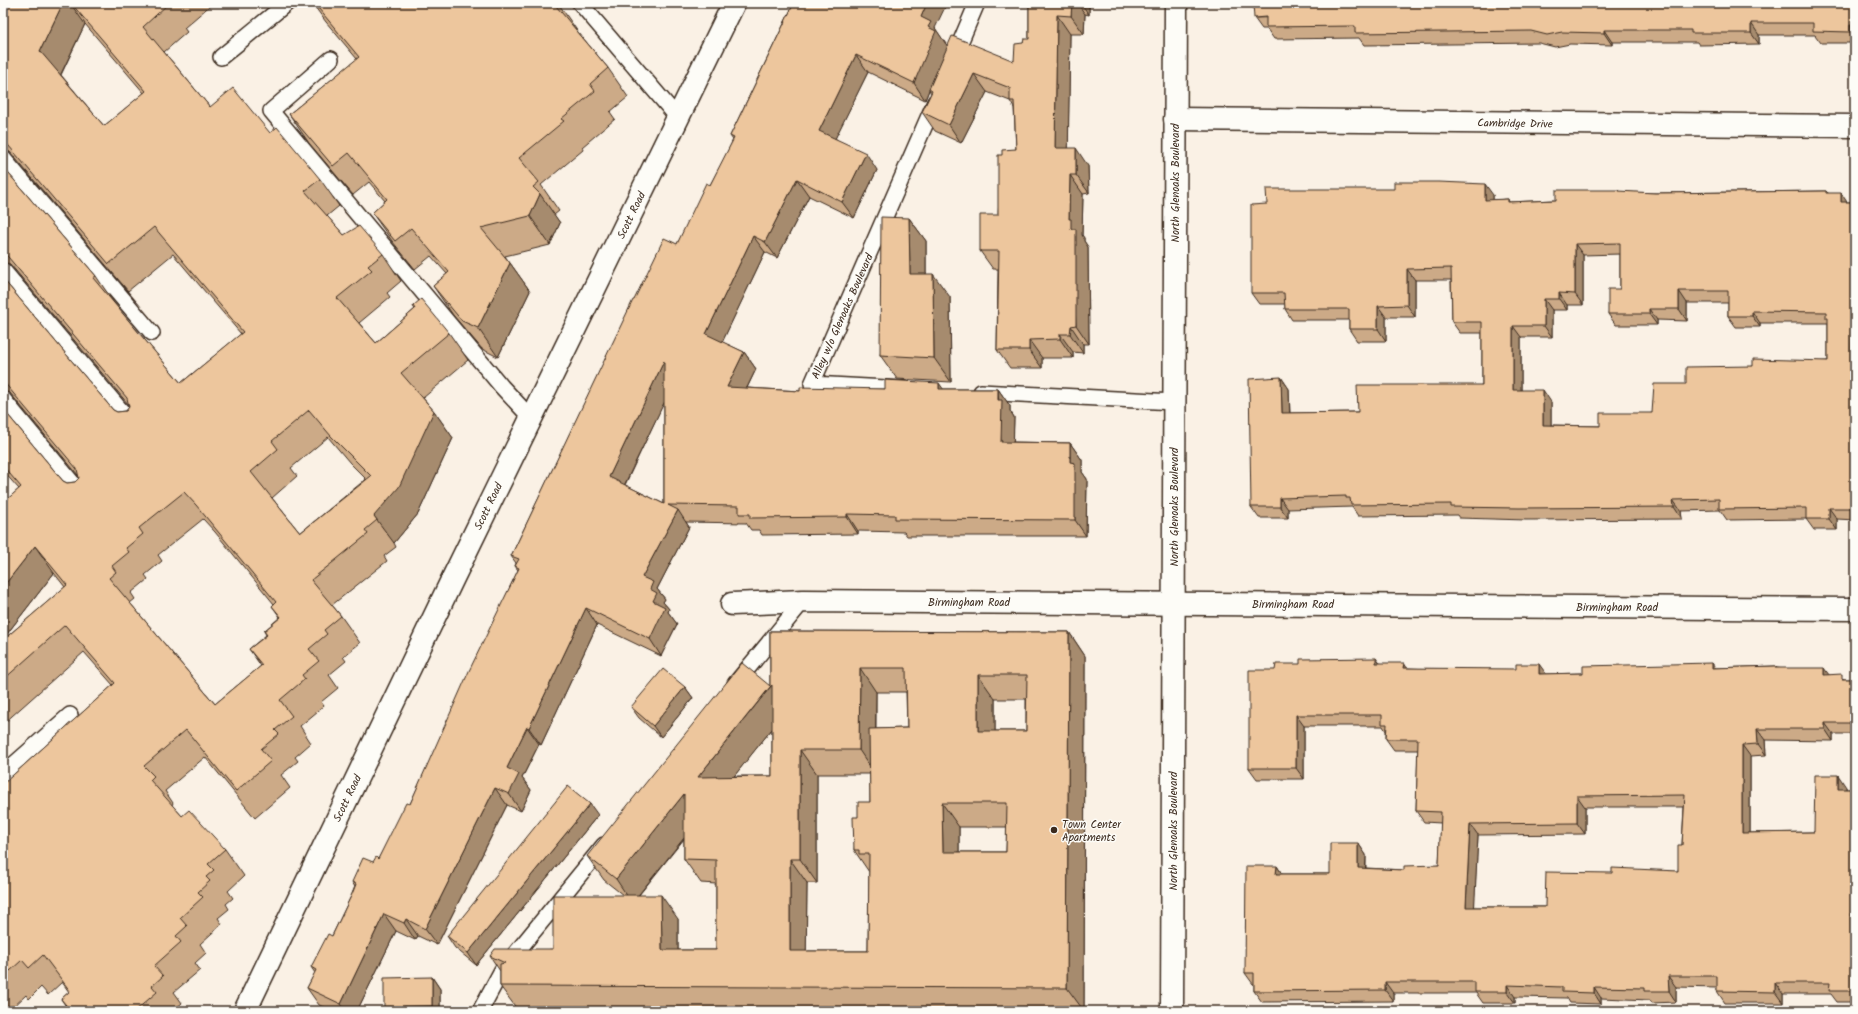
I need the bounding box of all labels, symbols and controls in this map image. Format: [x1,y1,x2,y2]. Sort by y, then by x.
street label: Cambridge Drive [1477,114,1553,134]
street label: North Glenoaks Boulevard [1167,123,1185,243]
street label: Scott Road [613,188,651,242]
street label: Alley w/o Glenoaks Boulevard [807,250,879,382]
street label: North Glenoaks Boulevard [1166,447,1184,567]
street label: Scott Road [470,479,508,533]
street label: Birmingham Road [928,594,1011,612]
street label: Birmingham Road [1252,596,1335,614]
street label: Birmingham Road [1576,599,1659,617]
street label: Scott Road [329,771,367,825]
street label: North Glenoaks Boulevard [1165,771,1183,891]
place label: Town Center Apartments [1062,816,1122,847]
marker: Town Center Apartments [1049,825,1059,835]

